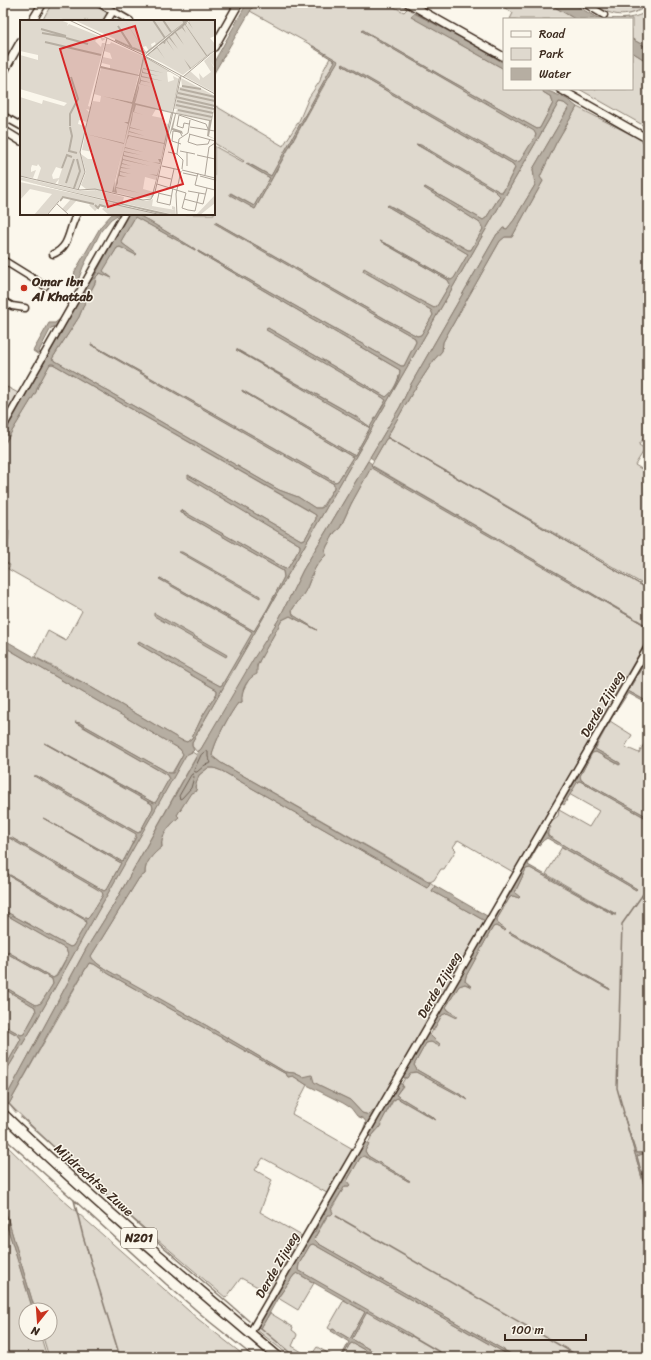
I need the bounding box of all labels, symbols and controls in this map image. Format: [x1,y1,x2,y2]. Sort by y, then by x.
legend [503,18,633,90]
inset map [20,20,215,215]
text: Road [539,23,566,45]
text: Park [539,43,564,65]
text: Water [539,63,572,85]
place label: Omar Ibn Al Khattab [31,270,93,308]
marker: Omar Ibn Al Khattab [19,283,29,293]
street label: Derde Zijweg [574,666,631,742]
street label: Derde Zijweg [411,947,468,1023]
street label: Mijdrechtse Zuwe [49,1138,140,1223]
street label: Derde Zijweg [249,1227,306,1303]
road number: N201 [121,1228,157,1248]
north arrow [18,1302,58,1342]
scale bar [505,1316,586,1342]
text: 100 m [511,1319,544,1341]
text: N [28,1321,43,1342]

